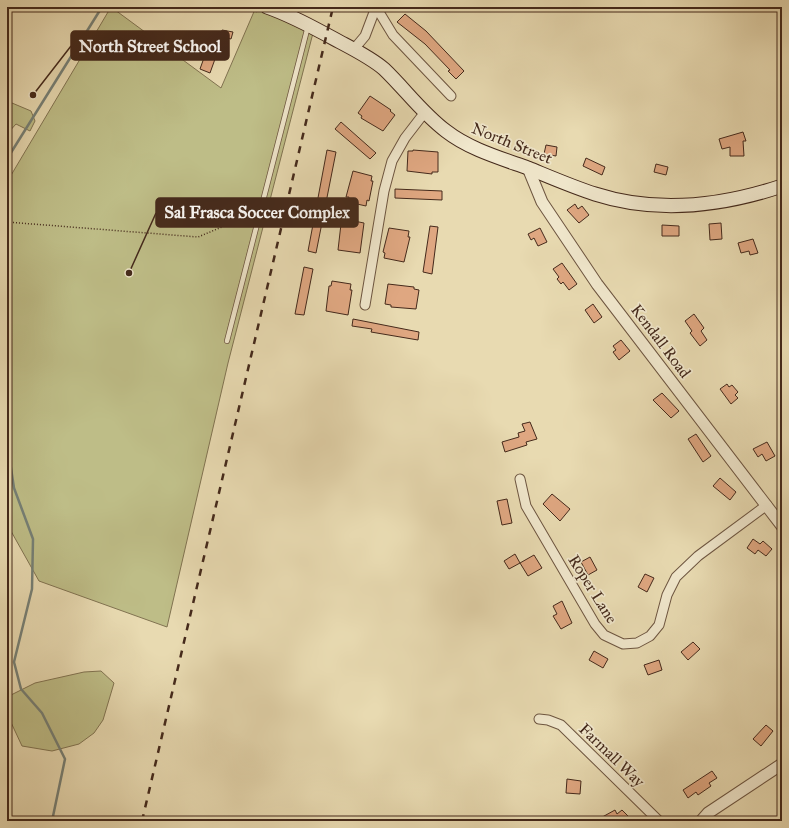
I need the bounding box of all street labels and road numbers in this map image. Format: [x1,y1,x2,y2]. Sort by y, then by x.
street label: North Street [469,118,555,168]
street label: Kendall Road [627,300,695,382]
street label: Roper Lane [564,551,622,627]
street label: Farmall Way [575,719,649,791]

